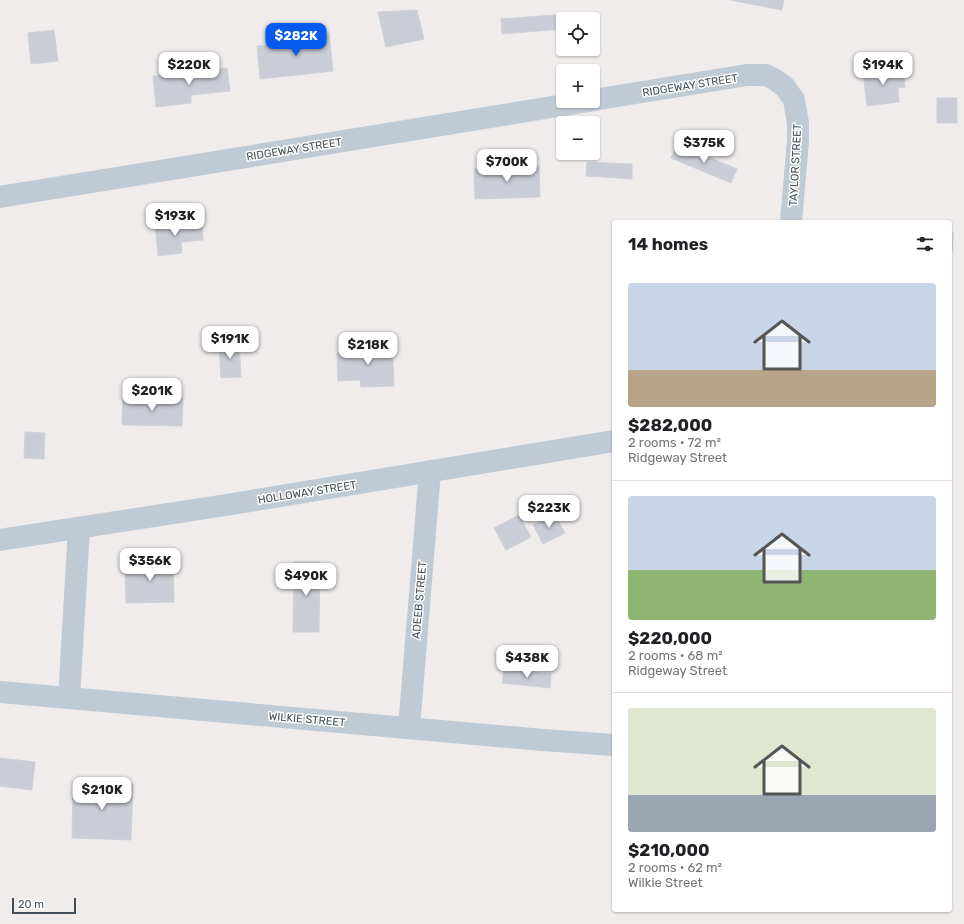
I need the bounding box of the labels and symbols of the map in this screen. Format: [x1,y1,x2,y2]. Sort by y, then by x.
pin: $282K [268,23,324,57]
pin: $220K [161,52,217,86]
pin: $194K [855,52,911,86]
street label: RIDGEWAY STREET [641,71,739,99]
street label: TAYLOR STREET [787,123,804,207]
pin: $375K [676,130,732,164]
street label: RIDGEWAY STREET [245,135,343,163]
pin: $700K [479,149,535,183]
pin: $193K [147,203,203,237]
pin: $191K [202,326,258,360]
pin: $218K [340,332,396,366]
pin: $201K [124,378,180,412]
street label: HOLLOWAY STREET [257,478,358,507]
pin: $223K [521,495,577,529]
pin: $356K [122,548,178,582]
street label: ADEEB STREET [410,560,429,640]
pin: $490K [278,563,334,597]
pin: $438K [499,645,555,679]
street label: WILKIE STREET [268,710,347,729]
pin: $210K [74,777,130,811]
scale bar [12,896,76,915]

